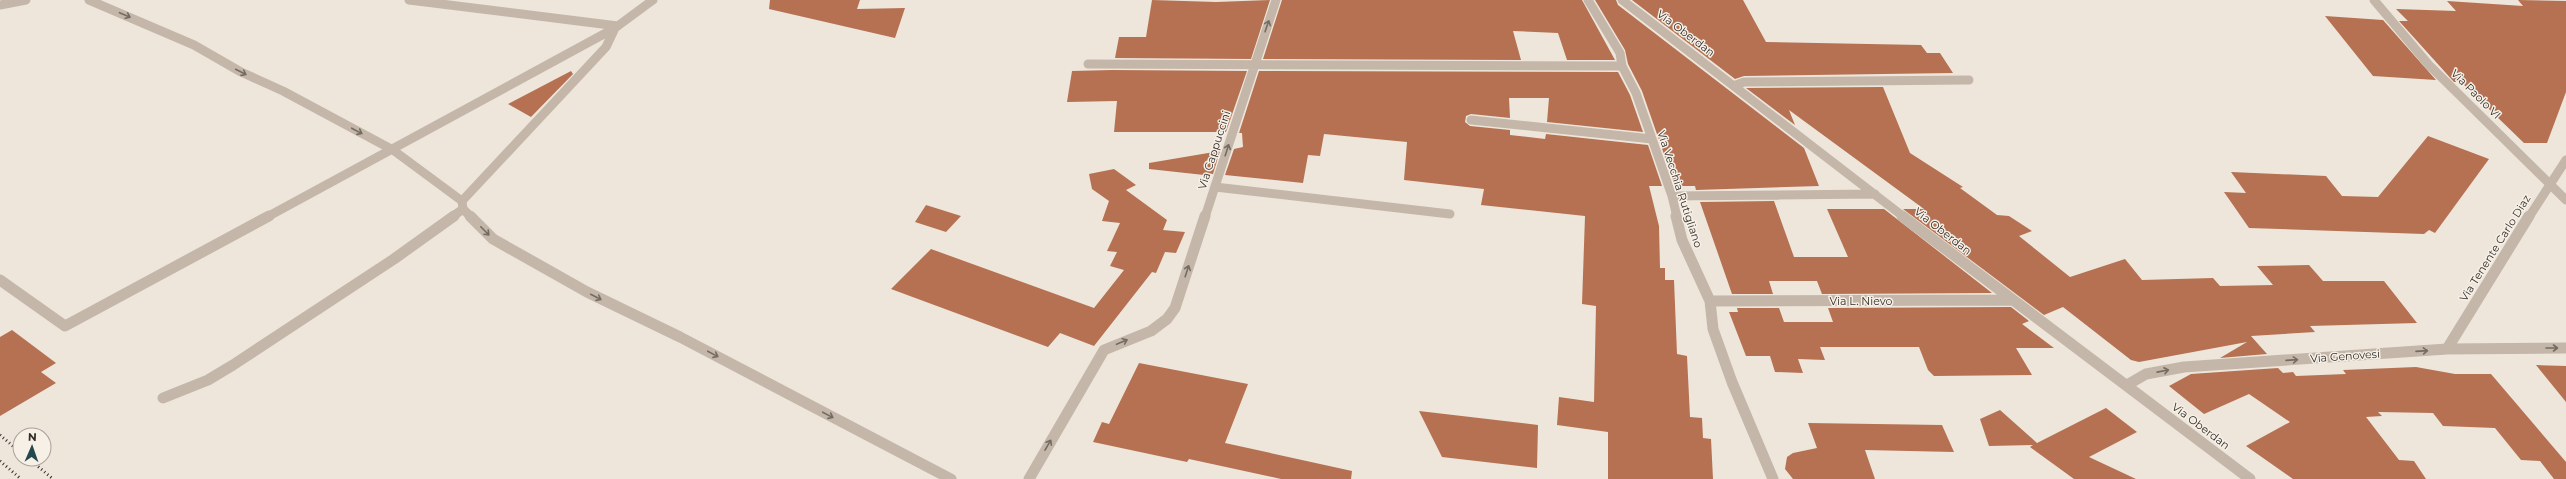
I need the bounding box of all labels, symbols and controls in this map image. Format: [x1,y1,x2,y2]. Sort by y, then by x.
street label: Via Oberdan [1654,7,1718,59]
one-way arrow [118,12,130,19]
one-way arrow [1264,21,1272,33]
street label: Via Paolo VI [2448,66,2504,122]
one-way arrow [235,69,247,76]
street label: Via Cappuccini [1195,109,1233,191]
one-way arrow [351,127,363,135]
street label: Via Vecchia Rutigliano [1654,129,1706,250]
one-way arrow [1224,144,1231,157]
street label: Via Tenente Carlo Diaz [2456,192,2534,304]
street label: Via Oberdan [1912,204,1974,258]
one-way arrow [480,226,490,236]
one-way arrow [1184,265,1191,278]
one-way arrow [590,294,602,301]
street label: Via L. Nievo [1830,294,1893,308]
one-way arrow [1116,338,1128,345]
one-way arrow [2545,344,2558,352]
street label: Via Genovesi [2310,347,2380,365]
one-way arrow [2415,347,2428,354]
one-way arrow [707,351,719,358]
one-way arrow [2285,356,2298,363]
one-way arrow [2156,367,2169,375]
street label: Via Oberdan [2169,400,2233,452]
one-way arrow [822,411,834,419]
north arrow [12,427,52,467]
text: N [28,430,37,444]
one-way arrow [1045,439,1053,451]

